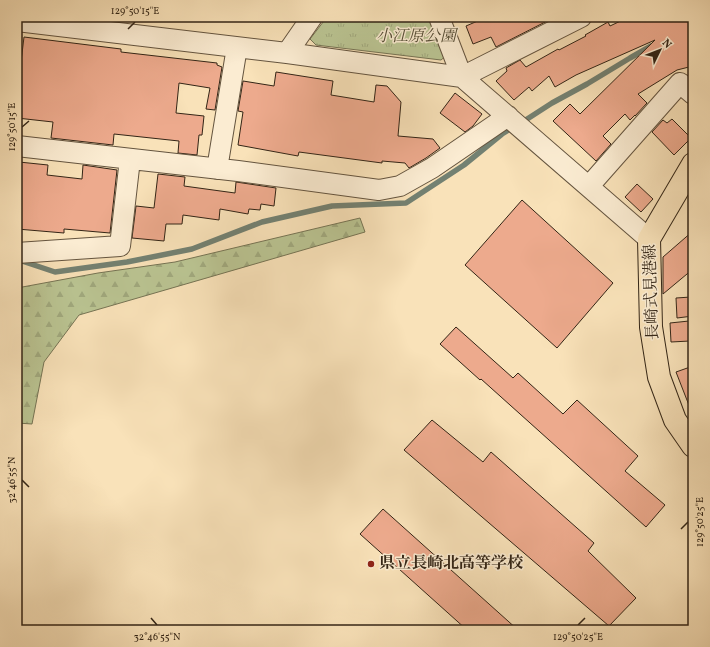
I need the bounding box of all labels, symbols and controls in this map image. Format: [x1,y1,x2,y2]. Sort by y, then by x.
text: 129°50'15"E [111,4,159,18]
park label: 小江原公園 [376,26,459,48]
north arrow [640,30,680,70]
text: N [658,36,674,52]
text: 129°50'15"E [5,103,19,151]
street label: 長崎式見港線 [639,244,665,340]
text: 32°46'55"N [5,456,19,503]
text: 129°50'25"E [693,497,707,547]
place label: 県立長崎北高等学校 [379,553,524,575]
marker: 県立長崎北高等学校 [366,559,376,569]
text: 32°46'55"N [134,630,181,644]
text: 129°50'25"E [553,630,603,644]

